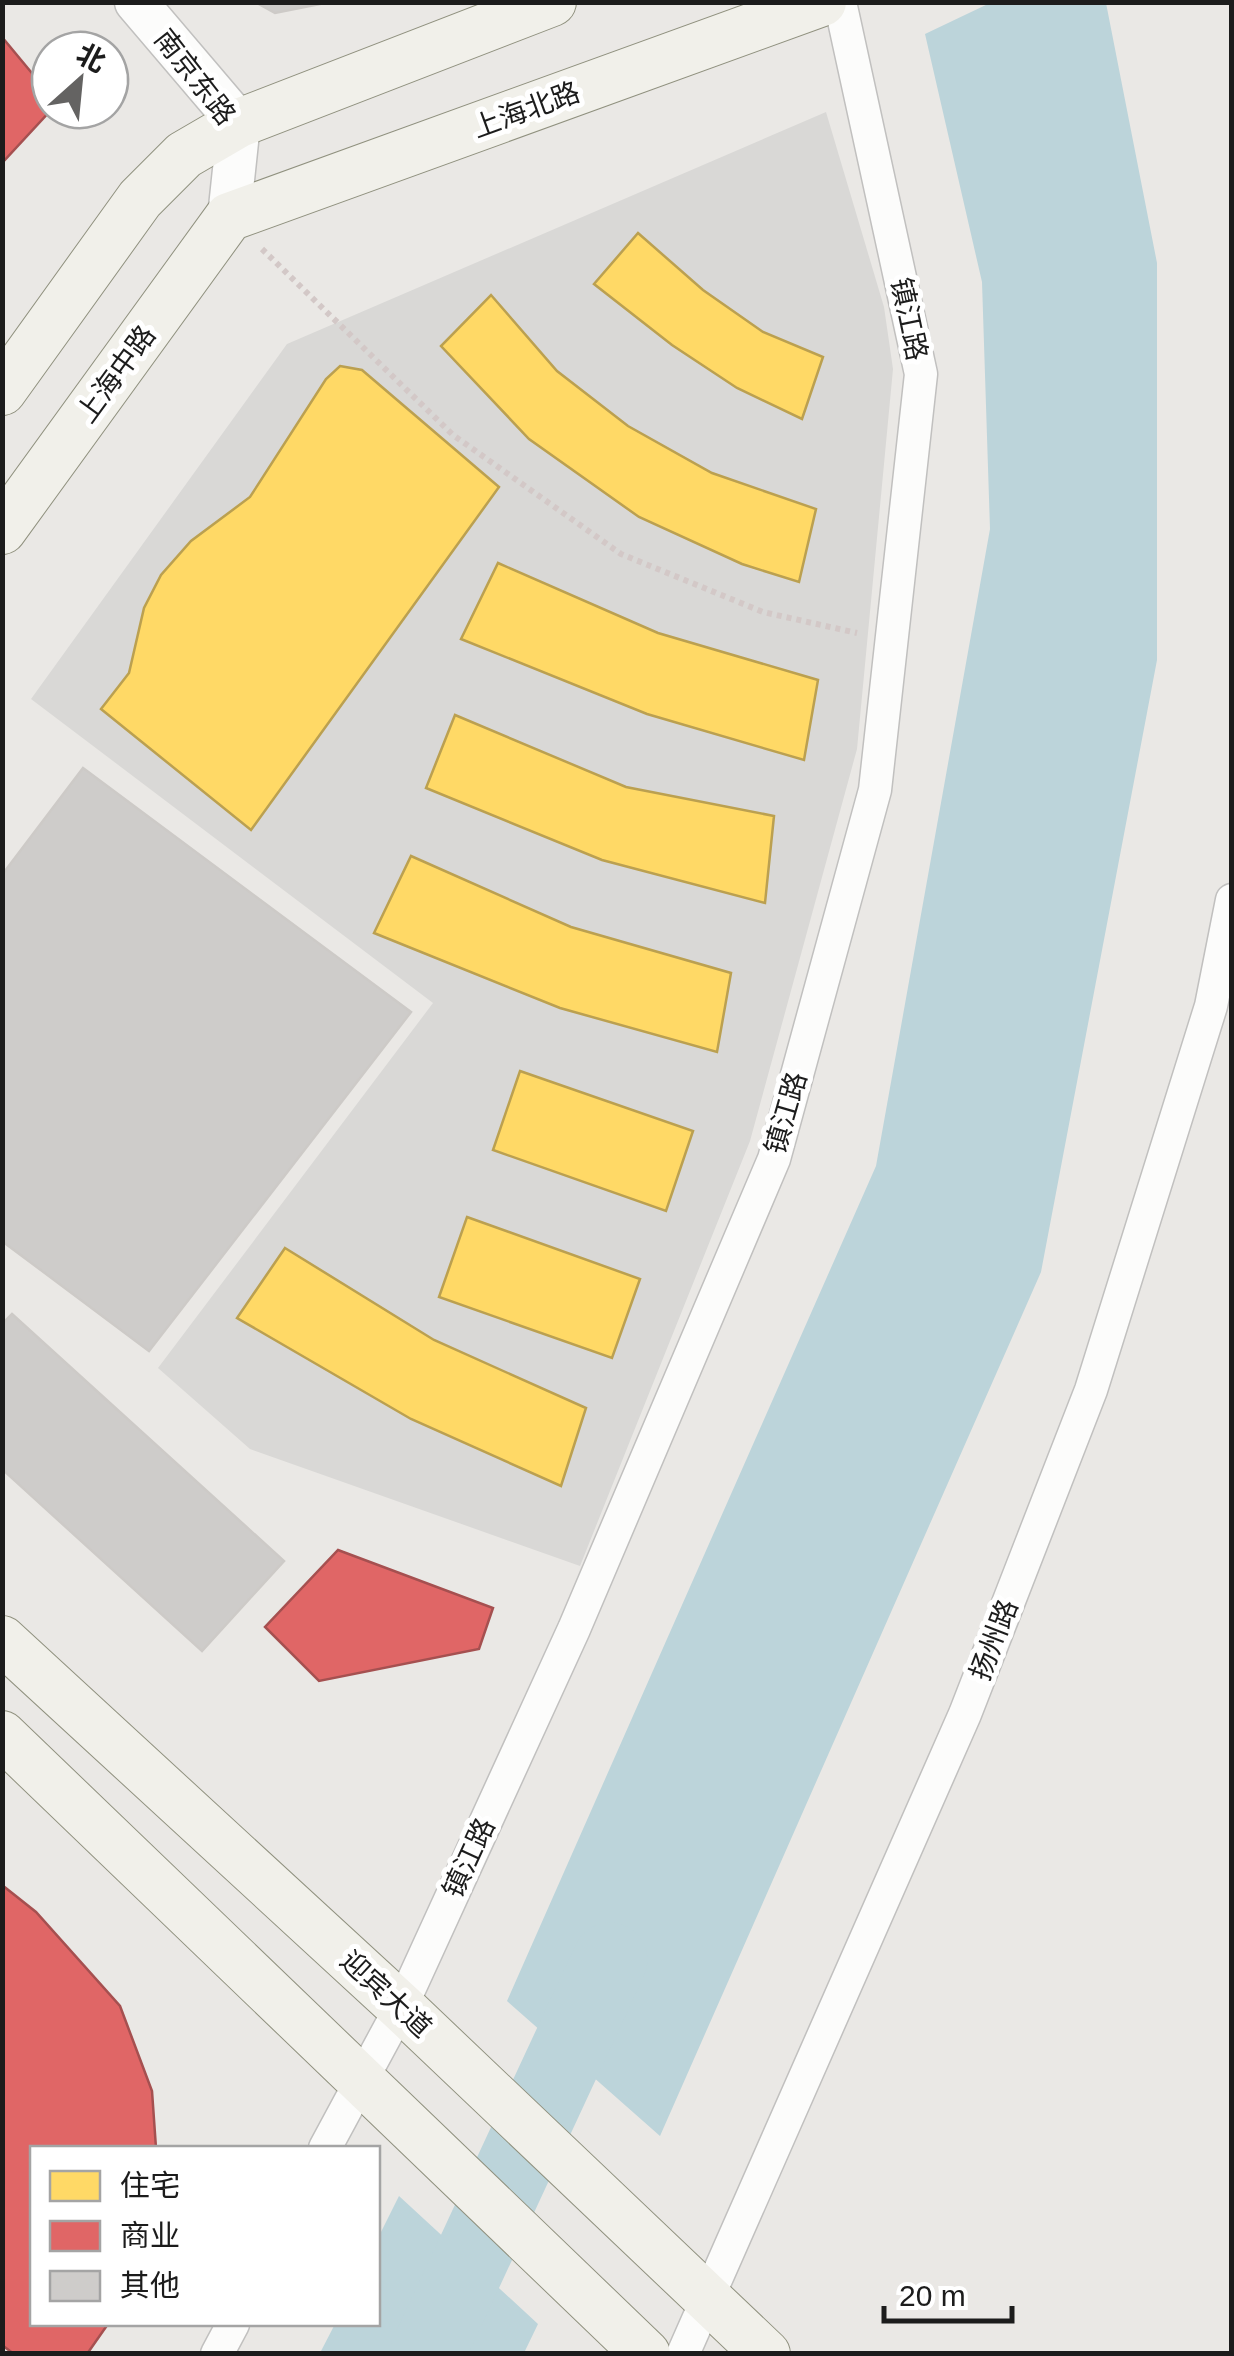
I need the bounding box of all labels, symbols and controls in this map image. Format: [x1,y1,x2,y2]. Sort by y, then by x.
street label: 南京东路 [148,23,242,131]
north arrow [30,30,130,130]
text: 北 [72,38,111,78]
street label: 上海北路 [468,76,584,144]
street label: 镇江路 [885,275,933,363]
street label: 上海中路 [71,320,161,428]
street label: 镇江路 [760,1068,812,1158]
street label: 扬州路 [964,1595,1024,1685]
street label: 镇江路 [437,1813,501,1903]
street label: 迎宾大道 [334,1944,438,2044]
legend [30,2146,380,2326]
text: 住宅 [120,2169,180,2202]
text: 商业 [120,2219,180,2252]
scale bar [884,2261,1012,2323]
text: 其他 [120,2269,180,2302]
text: 20 m [899,2279,966,2312]

